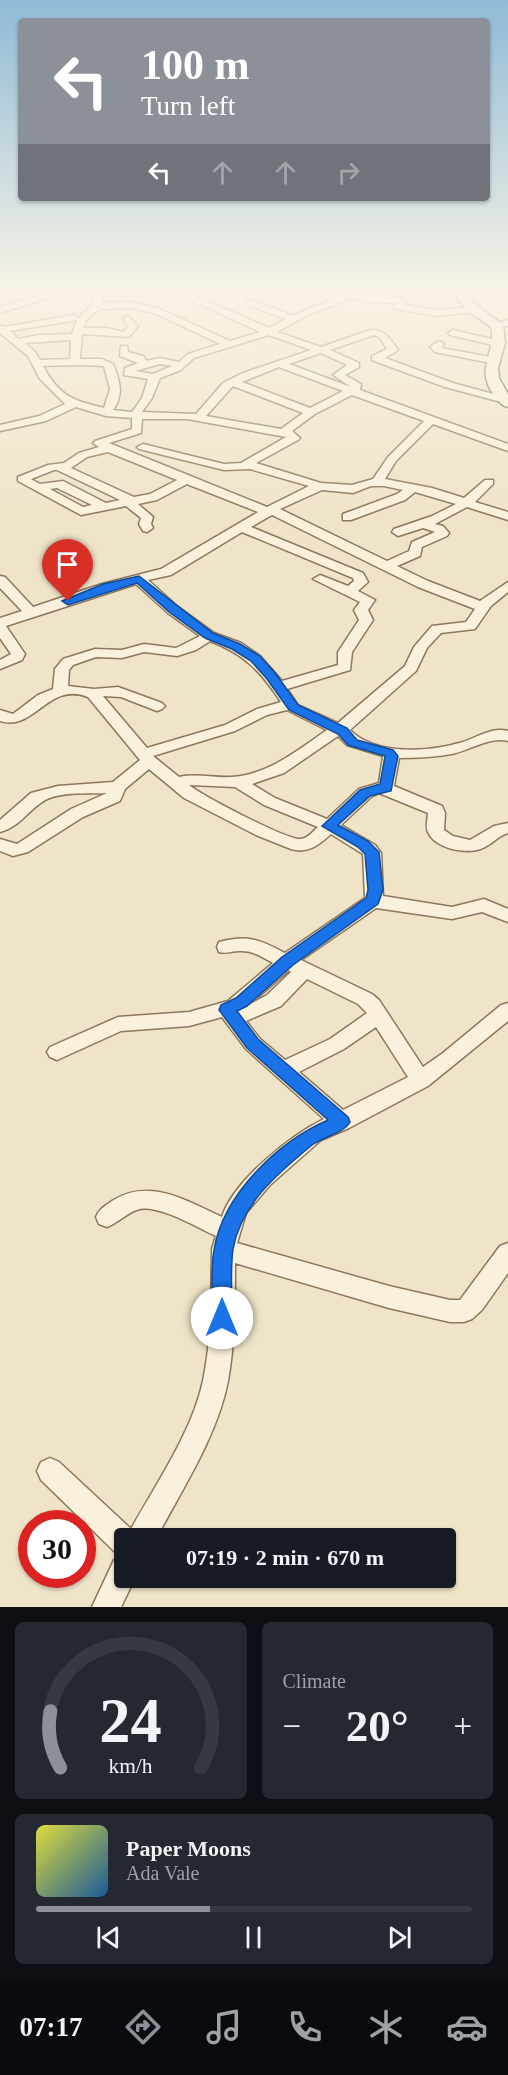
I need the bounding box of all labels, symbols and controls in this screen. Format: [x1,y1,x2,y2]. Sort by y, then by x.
icon: left [42,42,120,120]
text: 100 m [141,42,250,88]
text: Turn left [141,91,235,121]
icon: left [143,156,176,189]
icon: ahead [206,156,239,189]
icon: ahead [269,156,302,189]
icon: right [332,156,365,189]
pin [42,539,93,601]
icon: arrive [51,548,84,581]
position arrow [190,1286,254,1350]
speed limit sign: 30 [18,1510,96,1588]
text: 07:19 · 2 min · 670 m [186,1545,384,1570]
text: Climate [283,1670,346,1692]
text: 24 [100,1686,162,1755]
text: 20° [346,1701,409,1751]
text: − [283,1708,301,1744]
text: + [453,1708,472,1744]
text: km/h [109,1754,153,1778]
text: Paper Moons [126,1836,251,1861]
text: Ada Vale [126,1862,200,1884]
icon: previous [92,1921,125,1954]
icon: pause [237,1921,270,1954]
icon: next [383,1921,416,1954]
icon: directions [122,2006,164,2048]
icon: music [203,2006,245,2048]
icon: phone [284,2006,326,2048]
icon: climate [365,2006,407,2048]
icon: car [446,2006,488,2048]
text: 07:17 [20,2012,83,2042]

